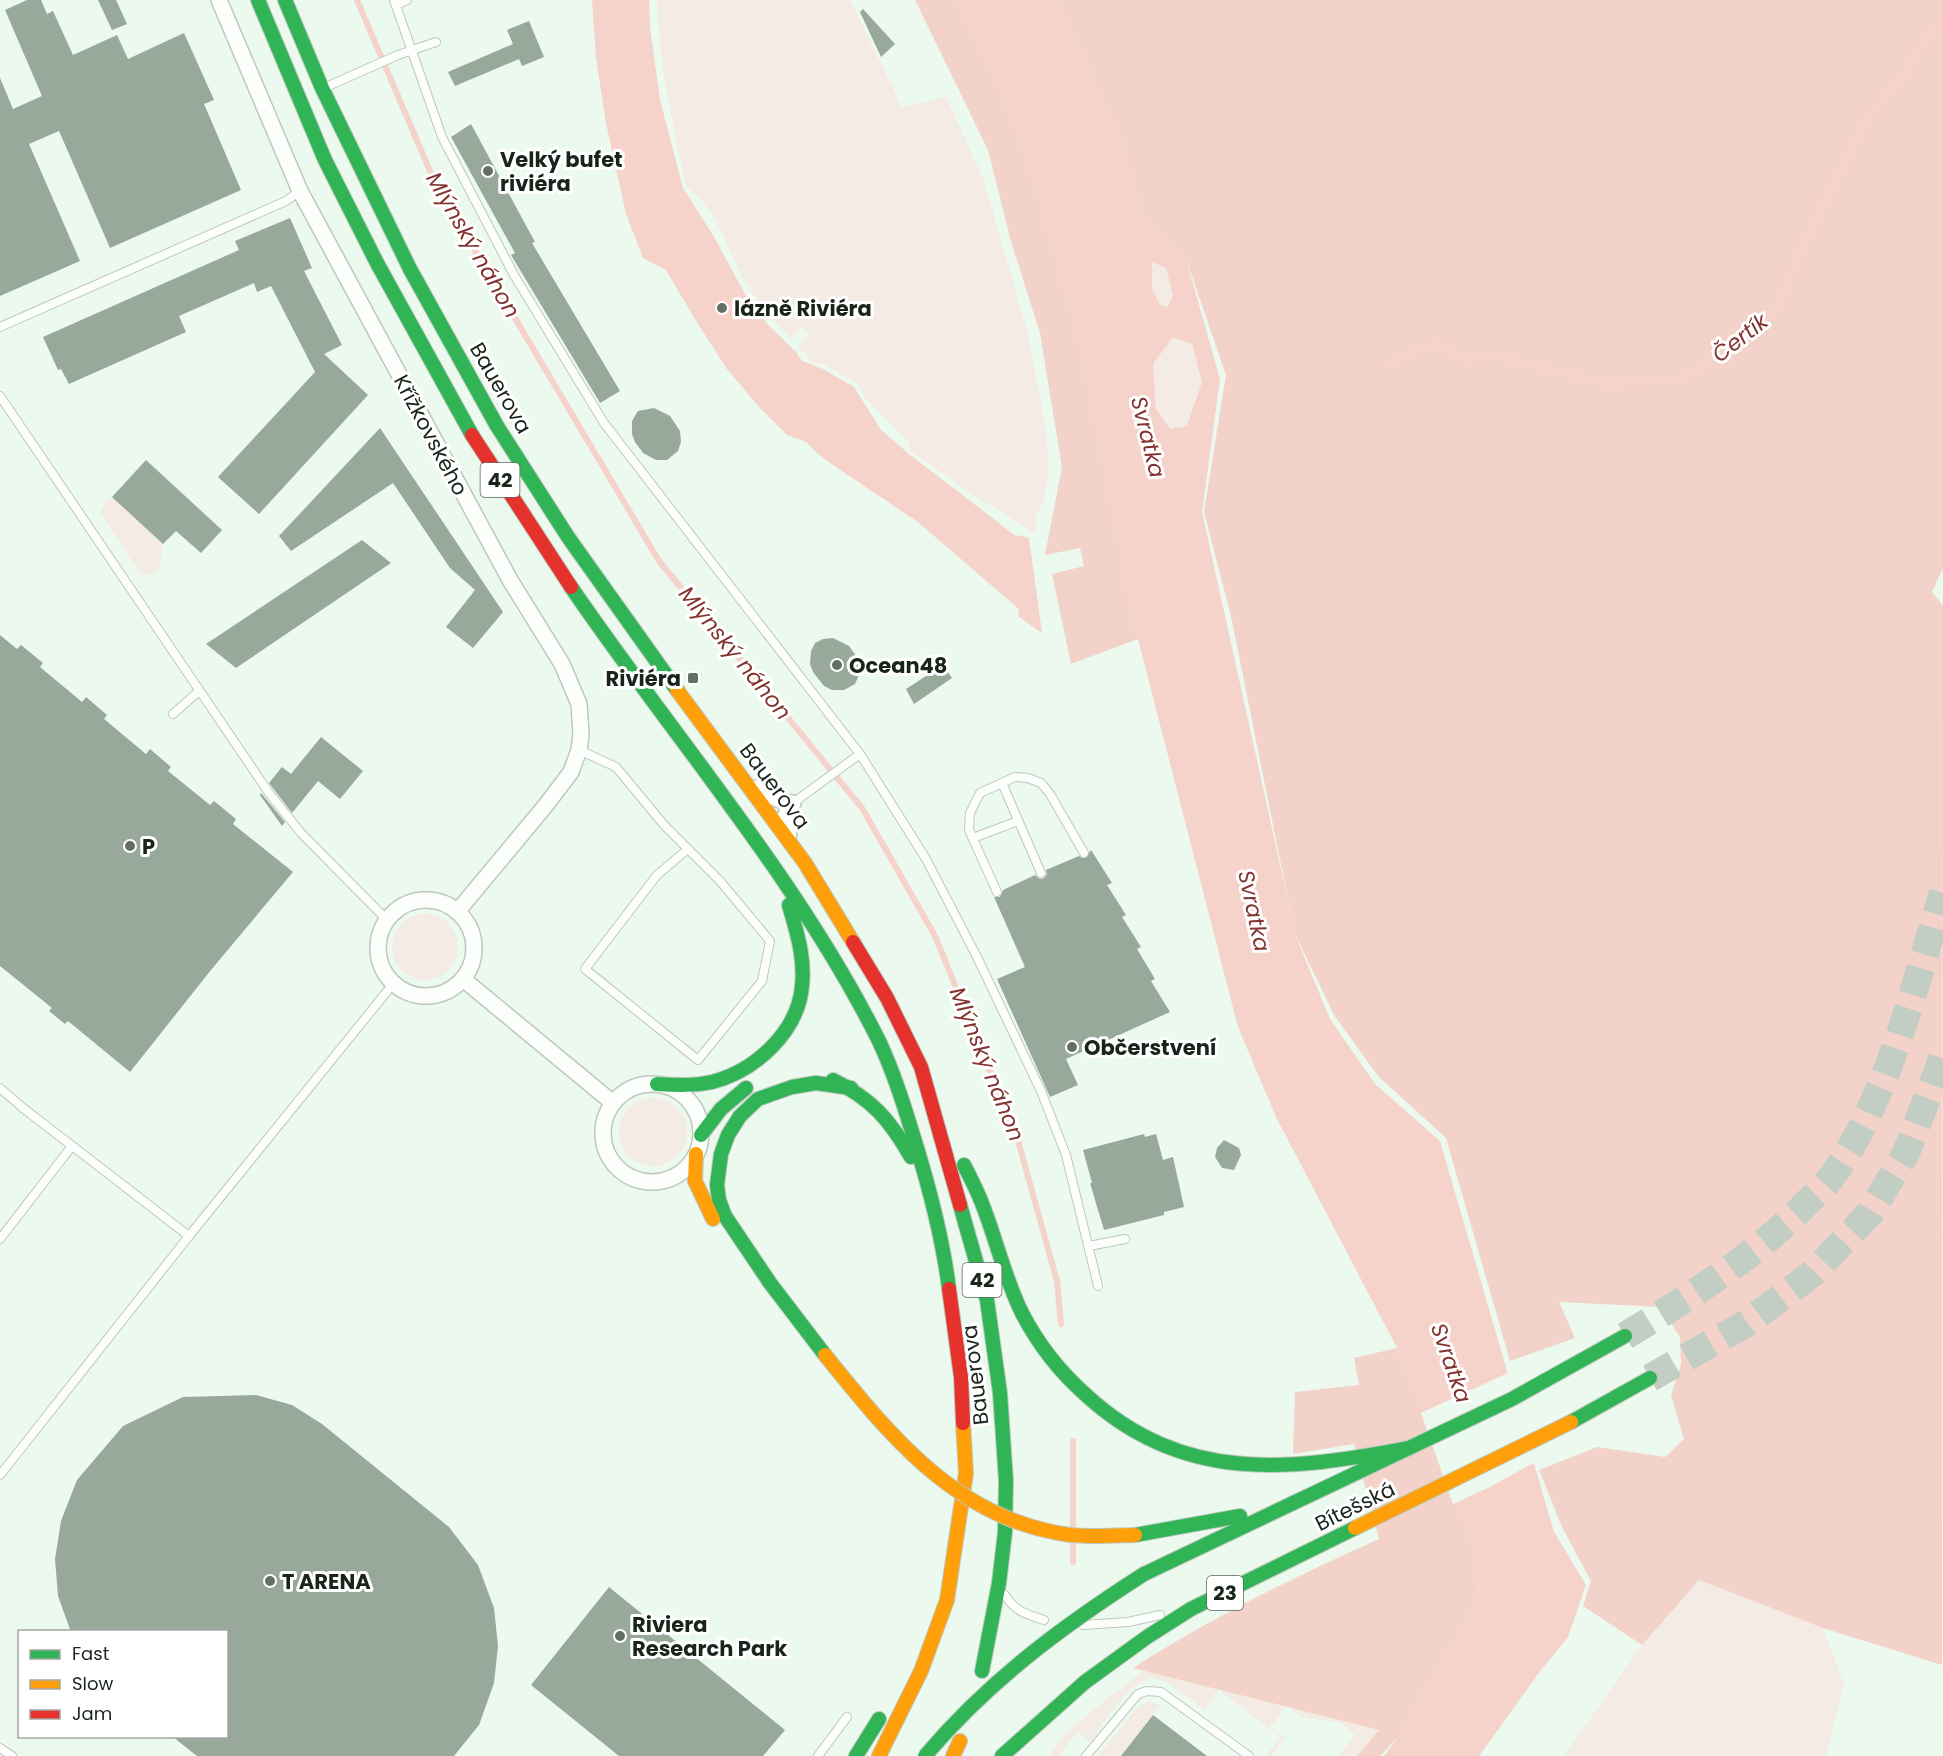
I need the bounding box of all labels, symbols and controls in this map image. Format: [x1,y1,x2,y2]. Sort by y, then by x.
place label: Velký bufet riviéra [500,145,623,198]
marker: Velký bufet riviéra [481,164,495,178]
water label: Mlýnský náhon [419,166,527,324]
place label: lázně Riviéra [734,294,872,323]
marker: lázně Riviéra [715,301,729,315]
water label: Čertík [1705,305,1776,370]
street label: Bauerova [463,337,539,439]
street label: Křížkovského [387,370,475,500]
water label: Svratka [1123,393,1173,481]
road number: 42 [480,463,520,497]
water label: Mlýnský náhon [671,580,799,726]
place label: Ocean48 [849,651,947,680]
marker: Ocean48 [830,658,844,672]
place label: Riviéra [606,664,681,693]
marker: Riviéra [686,671,700,685]
street label: Bauerova [733,737,817,835]
place label: P [142,832,155,861]
marker: P [123,839,137,853]
water label: Svratka [1230,867,1278,955]
water label: Mlýnský náhon [942,982,1032,1146]
place label: Občerstvení [1084,1033,1217,1062]
marker: Občerstvení [1065,1040,1079,1054]
road number: 42 [962,1263,1002,1297]
water label: Svratka [1423,1319,1479,1407]
street label: Bauerova [954,1323,996,1427]
street label: Bítešská [1310,1474,1400,1538]
place label: T ARENA [282,1567,371,1596]
marker: T ARENA [263,1574,277,1588]
road number: 23 [1207,1576,1243,1610]
place label: Riviera Research Park [632,1610,787,1663]
marker: Riviera Research Park [613,1629,627,1643]
legend [18,1630,228,1738]
text: Fast [72,1641,109,1666]
text: Slow [72,1671,114,1696]
text: Jam [72,1701,112,1726]

